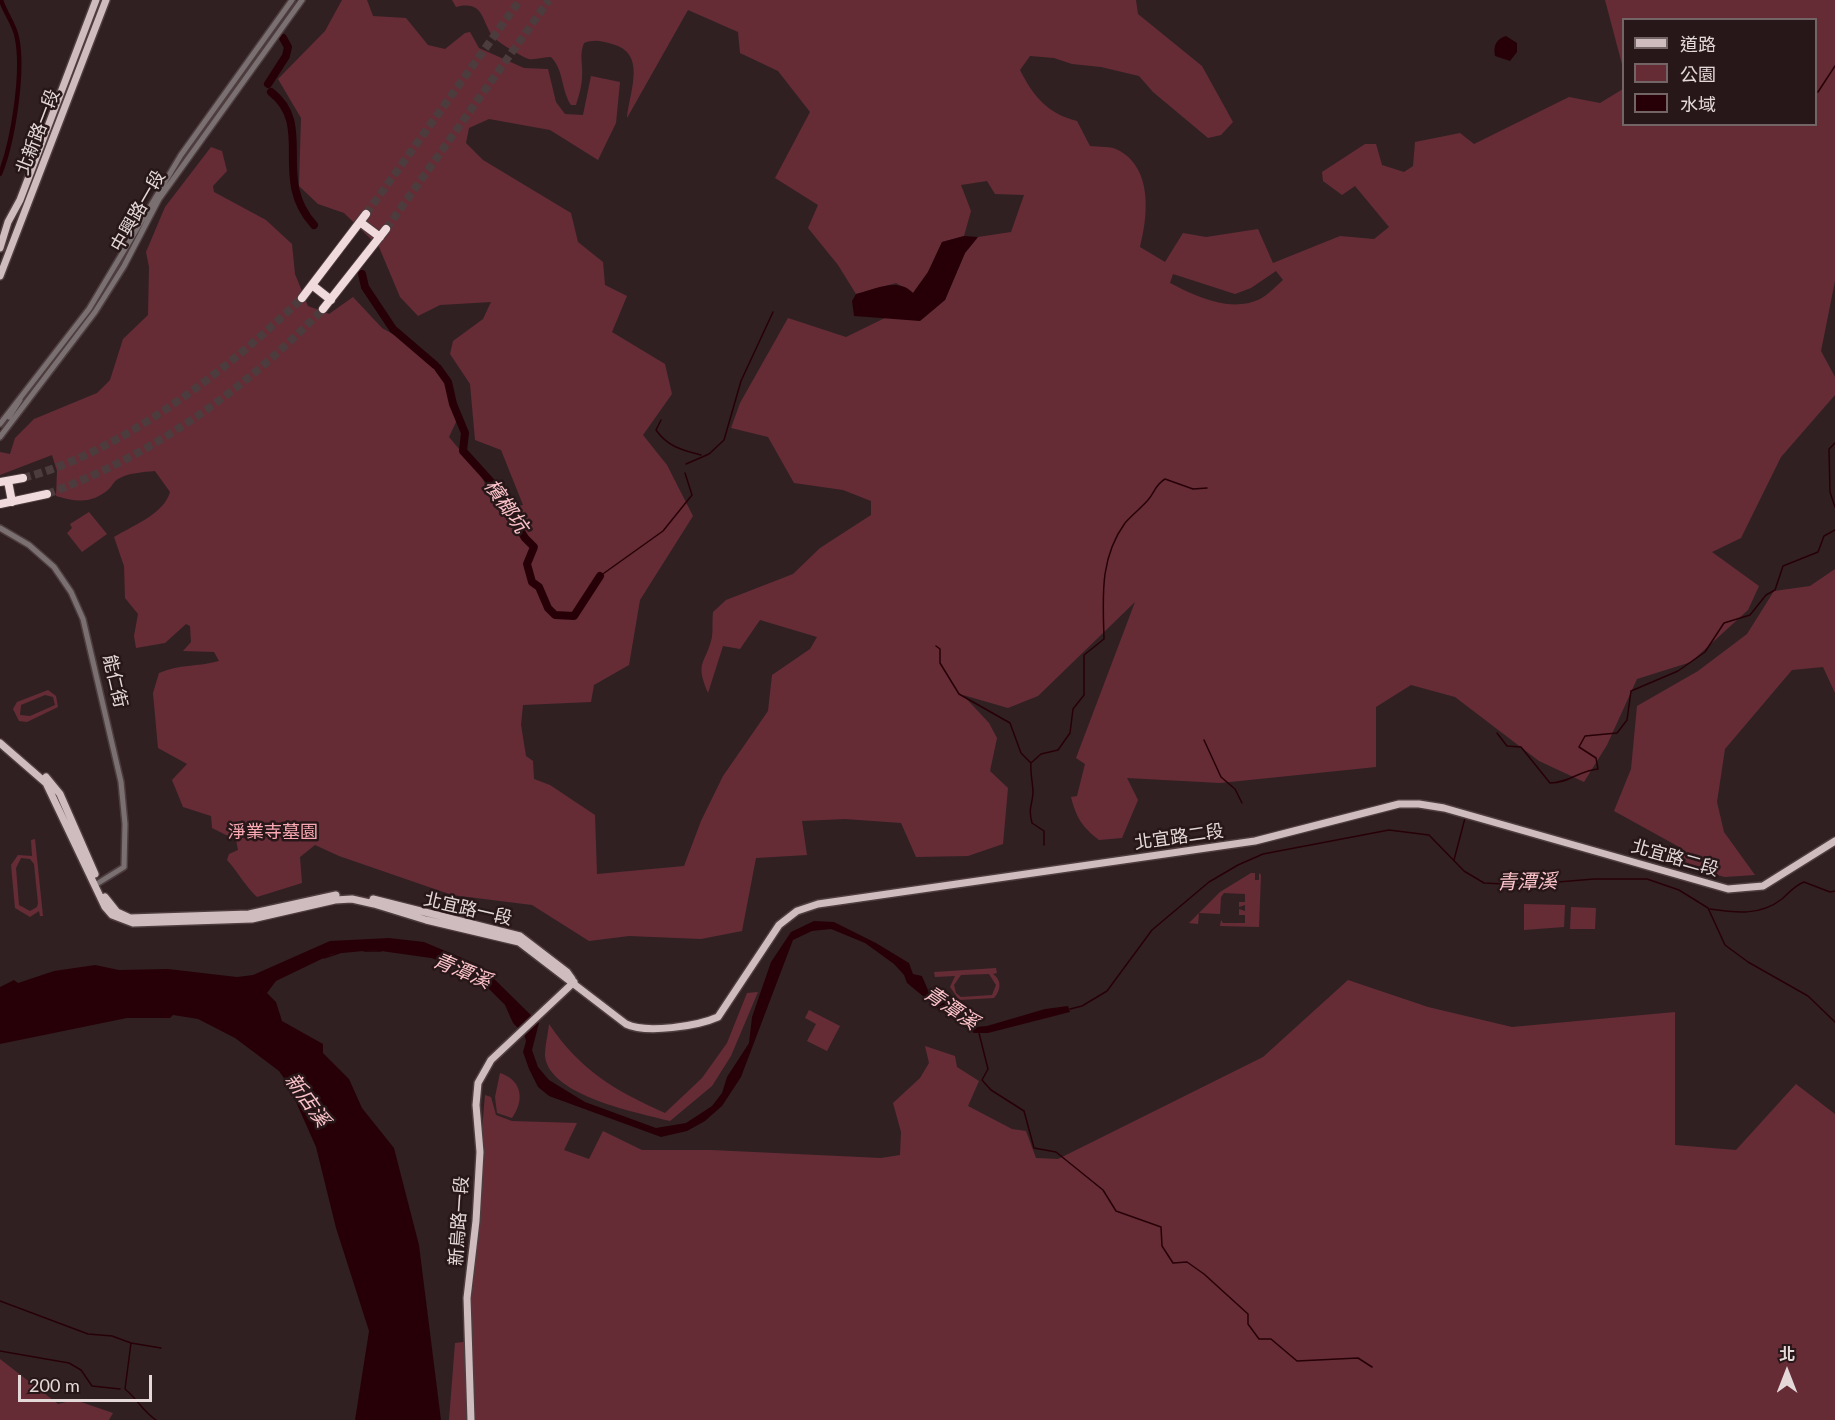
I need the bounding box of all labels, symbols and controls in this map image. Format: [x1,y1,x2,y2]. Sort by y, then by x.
legend [1622,18,1817,126]
text: 道路 [1680,33,1716,55]
text: 公園 [1680,63,1716,85]
street label: 北新路一段 [12,86,64,178]
text: 水域 [1680,93,1716,115]
street label: 中興路一段 [106,167,170,255]
water label: 檳榔坑 [479,475,533,537]
street label: 能仁街 [98,652,132,710]
street label: 北宜路二段 [1133,820,1225,854]
park label: 淨業寺墓園 [228,821,318,843]
street label: 北宜路二段 [1629,835,1721,881]
water label: 青潭溪 [1497,869,1557,895]
street label: 北宜路一段 [422,888,514,930]
water label: 青潭溪 [430,948,494,994]
water label: 青潭溪 [919,981,983,1035]
water label: 新店溪 [280,1069,334,1131]
street label: 新烏路一段 [445,1175,473,1267]
north arrow [1757,1342,1817,1402]
text: 北 [1779,1344,1795,1363]
scale bar [21,1363,154,1401]
text: 200 m [29,1374,80,1396]

